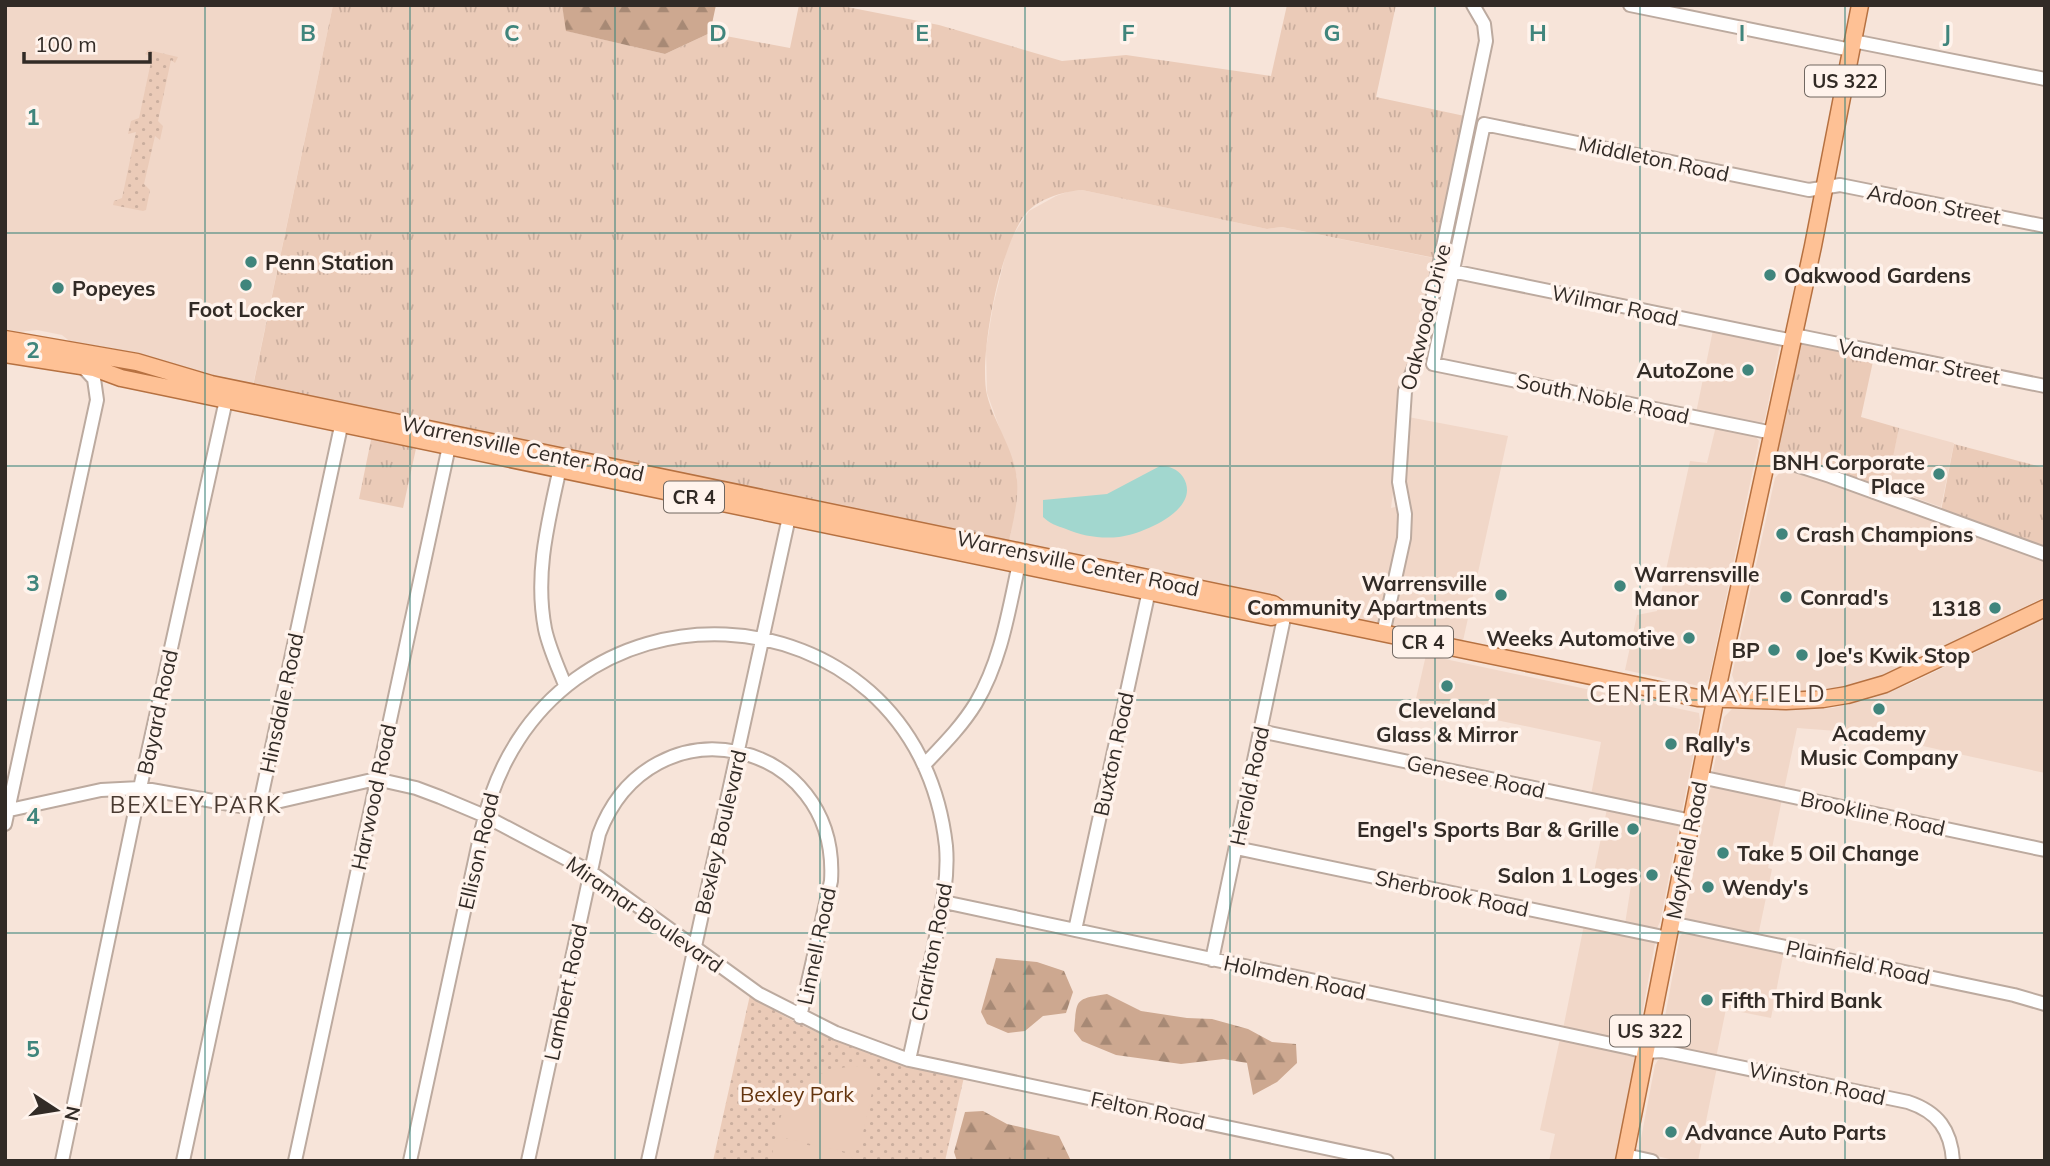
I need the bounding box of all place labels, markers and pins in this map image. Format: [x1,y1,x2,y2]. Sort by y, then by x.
place label: Penn Station [265,249,394,275]
marker: Penn Station [243,254,259,270]
place label: Oakwood Gardens [1784,262,1971,288]
marker: Oakwood Gardens [1762,267,1778,283]
place label: Popeyes [72,275,155,301]
marker: Foot Locker [238,277,254,293]
marker: Popeyes [50,280,66,296]
place label: Foot Locker [188,296,305,322]
place label: AutoZone [1636,357,1734,383]
marker: AutoZone [1740,362,1756,378]
place label: BNH Corporate Place [1772,449,1925,499]
marker: BNH Corporate Place [1931,466,1947,482]
place label: Crash Champions [1796,521,1974,547]
marker: Crash Champions [1774,526,1790,542]
place label: Warrensville Manor [1634,561,1760,611]
place label: Warrensville Community Apartments [1247,570,1487,620]
marker: Warrensville Manor [1612,578,1628,594]
place label: Conrad's [1800,584,1889,610]
marker: Warrensville Community Apartments [1493,587,1509,603]
marker: Conrad's [1778,589,1794,605]
place label: 1318 [1931,595,1981,621]
marker: 1318 [1987,600,2003,616]
place label: Weeks Automotive [1486,625,1675,651]
marker: Weeks Automotive [1681,630,1697,646]
place label: BP [1732,637,1760,663]
marker: BP [1766,642,1782,658]
place label: Joe's Kwik Stop [1816,642,1970,668]
marker: Joe's Kwik Stop [1794,647,1810,663]
marker: Cleveland Glass & Mirror [1439,678,1455,694]
place label: Cleveland Glass & Mirror [1376,697,1519,747]
marker: Academy Music Company [1871,701,1887,717]
place label: Academy Music Company [1800,720,1959,770]
place label: Rally's [1685,731,1751,757]
marker: Rally's [1663,736,1679,752]
place label: Engel's Sports Bar & Grille [1357,816,1619,842]
marker: Engel's Sports Bar & Grille [1625,821,1641,837]
place label: Take 5 Oil Change [1737,840,1919,866]
marker: Take 5 Oil Change [1715,845,1731,861]
place label: Salon 1 Loges [1498,862,1638,888]
marker: Salon 1 Loges [1644,867,1660,883]
place label: Wendy's [1722,874,1808,900]
marker: Wendy's [1700,879,1716,895]
place label: Fifth Third Bank [1721,987,1882,1013]
marker: Fifth Third Bank [1699,992,1715,1008]
place label: Advance Auto Parts [1685,1119,1886,1145]
marker: Advance Auto Parts [1663,1124,1679,1140]

